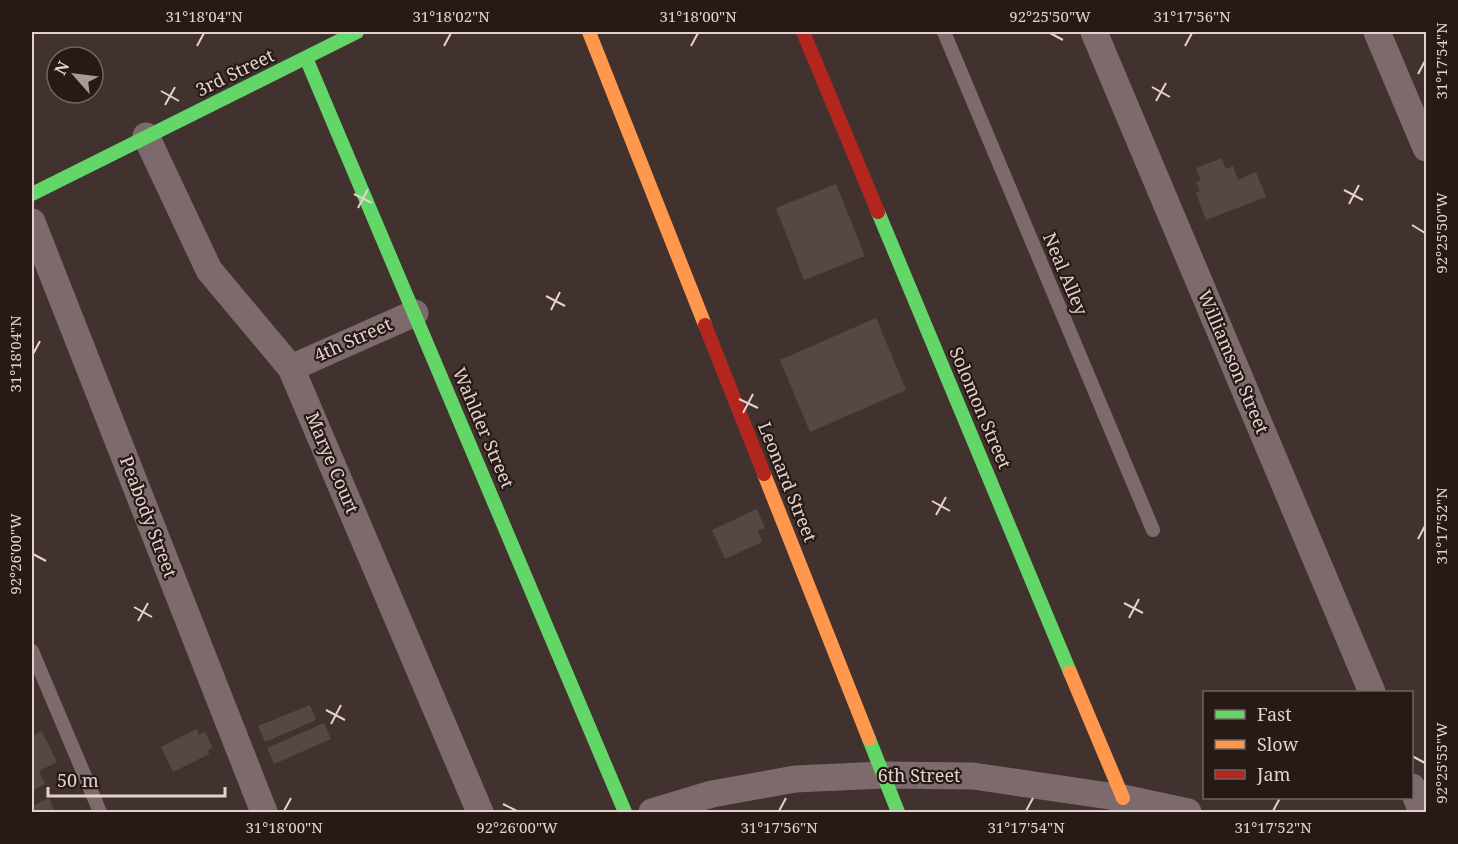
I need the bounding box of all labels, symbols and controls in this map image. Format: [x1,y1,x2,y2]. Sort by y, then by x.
text: 31°18'04"N [165,6,243,26]
text: 31°18'02"N [412,6,490,26]
text: 31°18'00"N [659,6,737,26]
text: 92°25'50"W [1009,6,1091,26]
text: 31°17'56"N [1153,6,1231,26]
text: 31°17'54"N [1431,22,1451,100]
street label: 3rd Street [191,43,278,101]
north arrow [45,45,105,105]
text: N [49,57,75,79]
text: 92°25'50"W [1431,192,1451,274]
street label: Neal Alley [1038,229,1094,319]
street label: Williamson Street [1193,286,1275,437]
street label: 4th Street [310,311,395,367]
text: 31°18'04"N [5,315,25,393]
street label: Solomon Street [944,343,1017,472]
street label: Wahlder Street [448,364,520,492]
street label: Marye Court [301,408,365,517]
street label: Leonard Street [753,418,823,545]
street label: Peabody Street [115,453,183,581]
text: 31°17'52"N [1431,487,1451,565]
text: 92°26'00"W [5,513,25,595]
legend [1203,691,1413,799]
text: Fast [1257,702,1292,726]
text: 92°25'55"W [1431,722,1451,804]
text: Slow [1257,732,1299,756]
scale bar [48,760,225,798]
text: Jam [1256,762,1291,786]
street label: 6th Street [878,763,960,787]
text: 50 m [57,768,99,792]
text: 31°18'00"N [245,817,323,837]
text: 92°26'00"W [476,817,558,837]
text: 31°17'56"N [740,817,818,837]
text: 31°17'54"N [987,817,1065,837]
text: 31°17'52"N [1234,817,1312,837]

